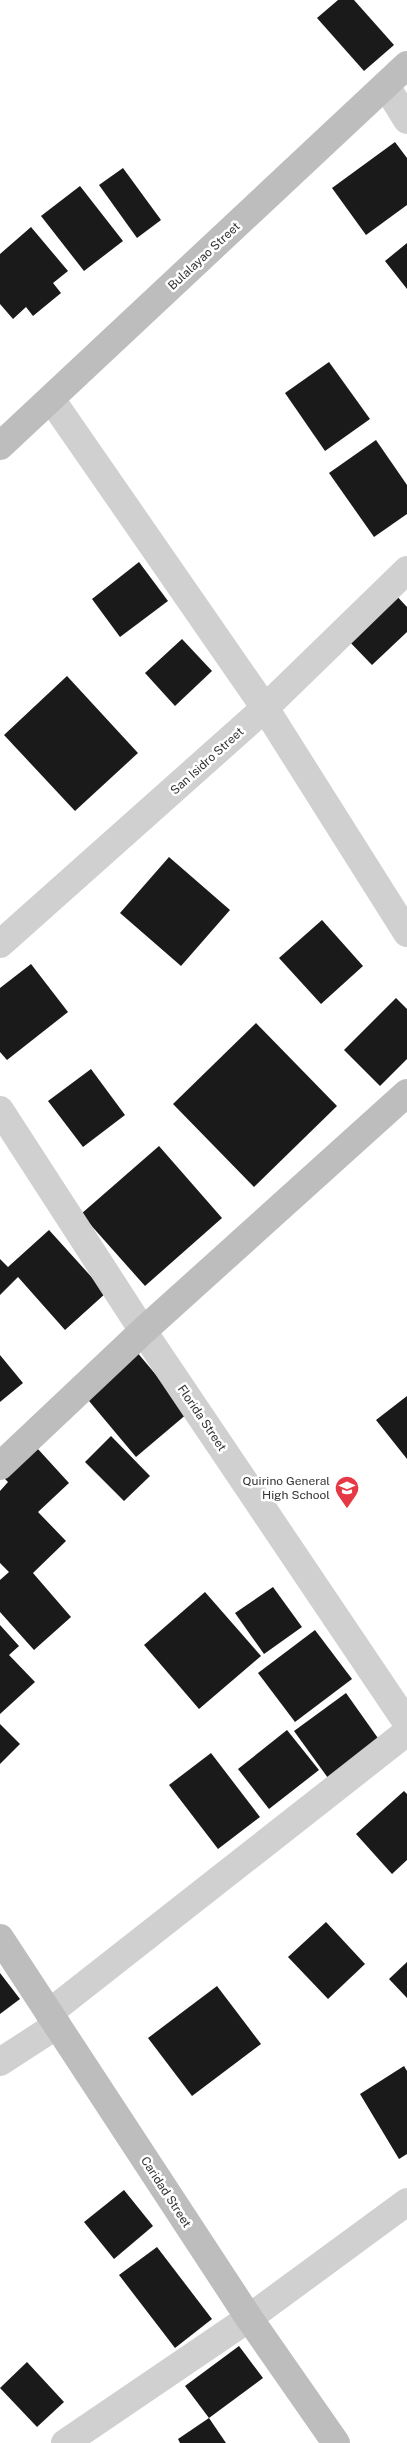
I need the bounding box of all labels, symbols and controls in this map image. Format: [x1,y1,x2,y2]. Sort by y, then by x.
street label: Bulalayao Street [165,219,243,293]
street label: San Isidro Street [168,724,247,797]
street label: Florida Street [175,1382,229,1454]
place label: Quirino General High School [243,1474,330,1502]
school or university icon: Quirino General High School [334,1475,360,1509]
street label: Caridad Street [138,2154,194,2230]

